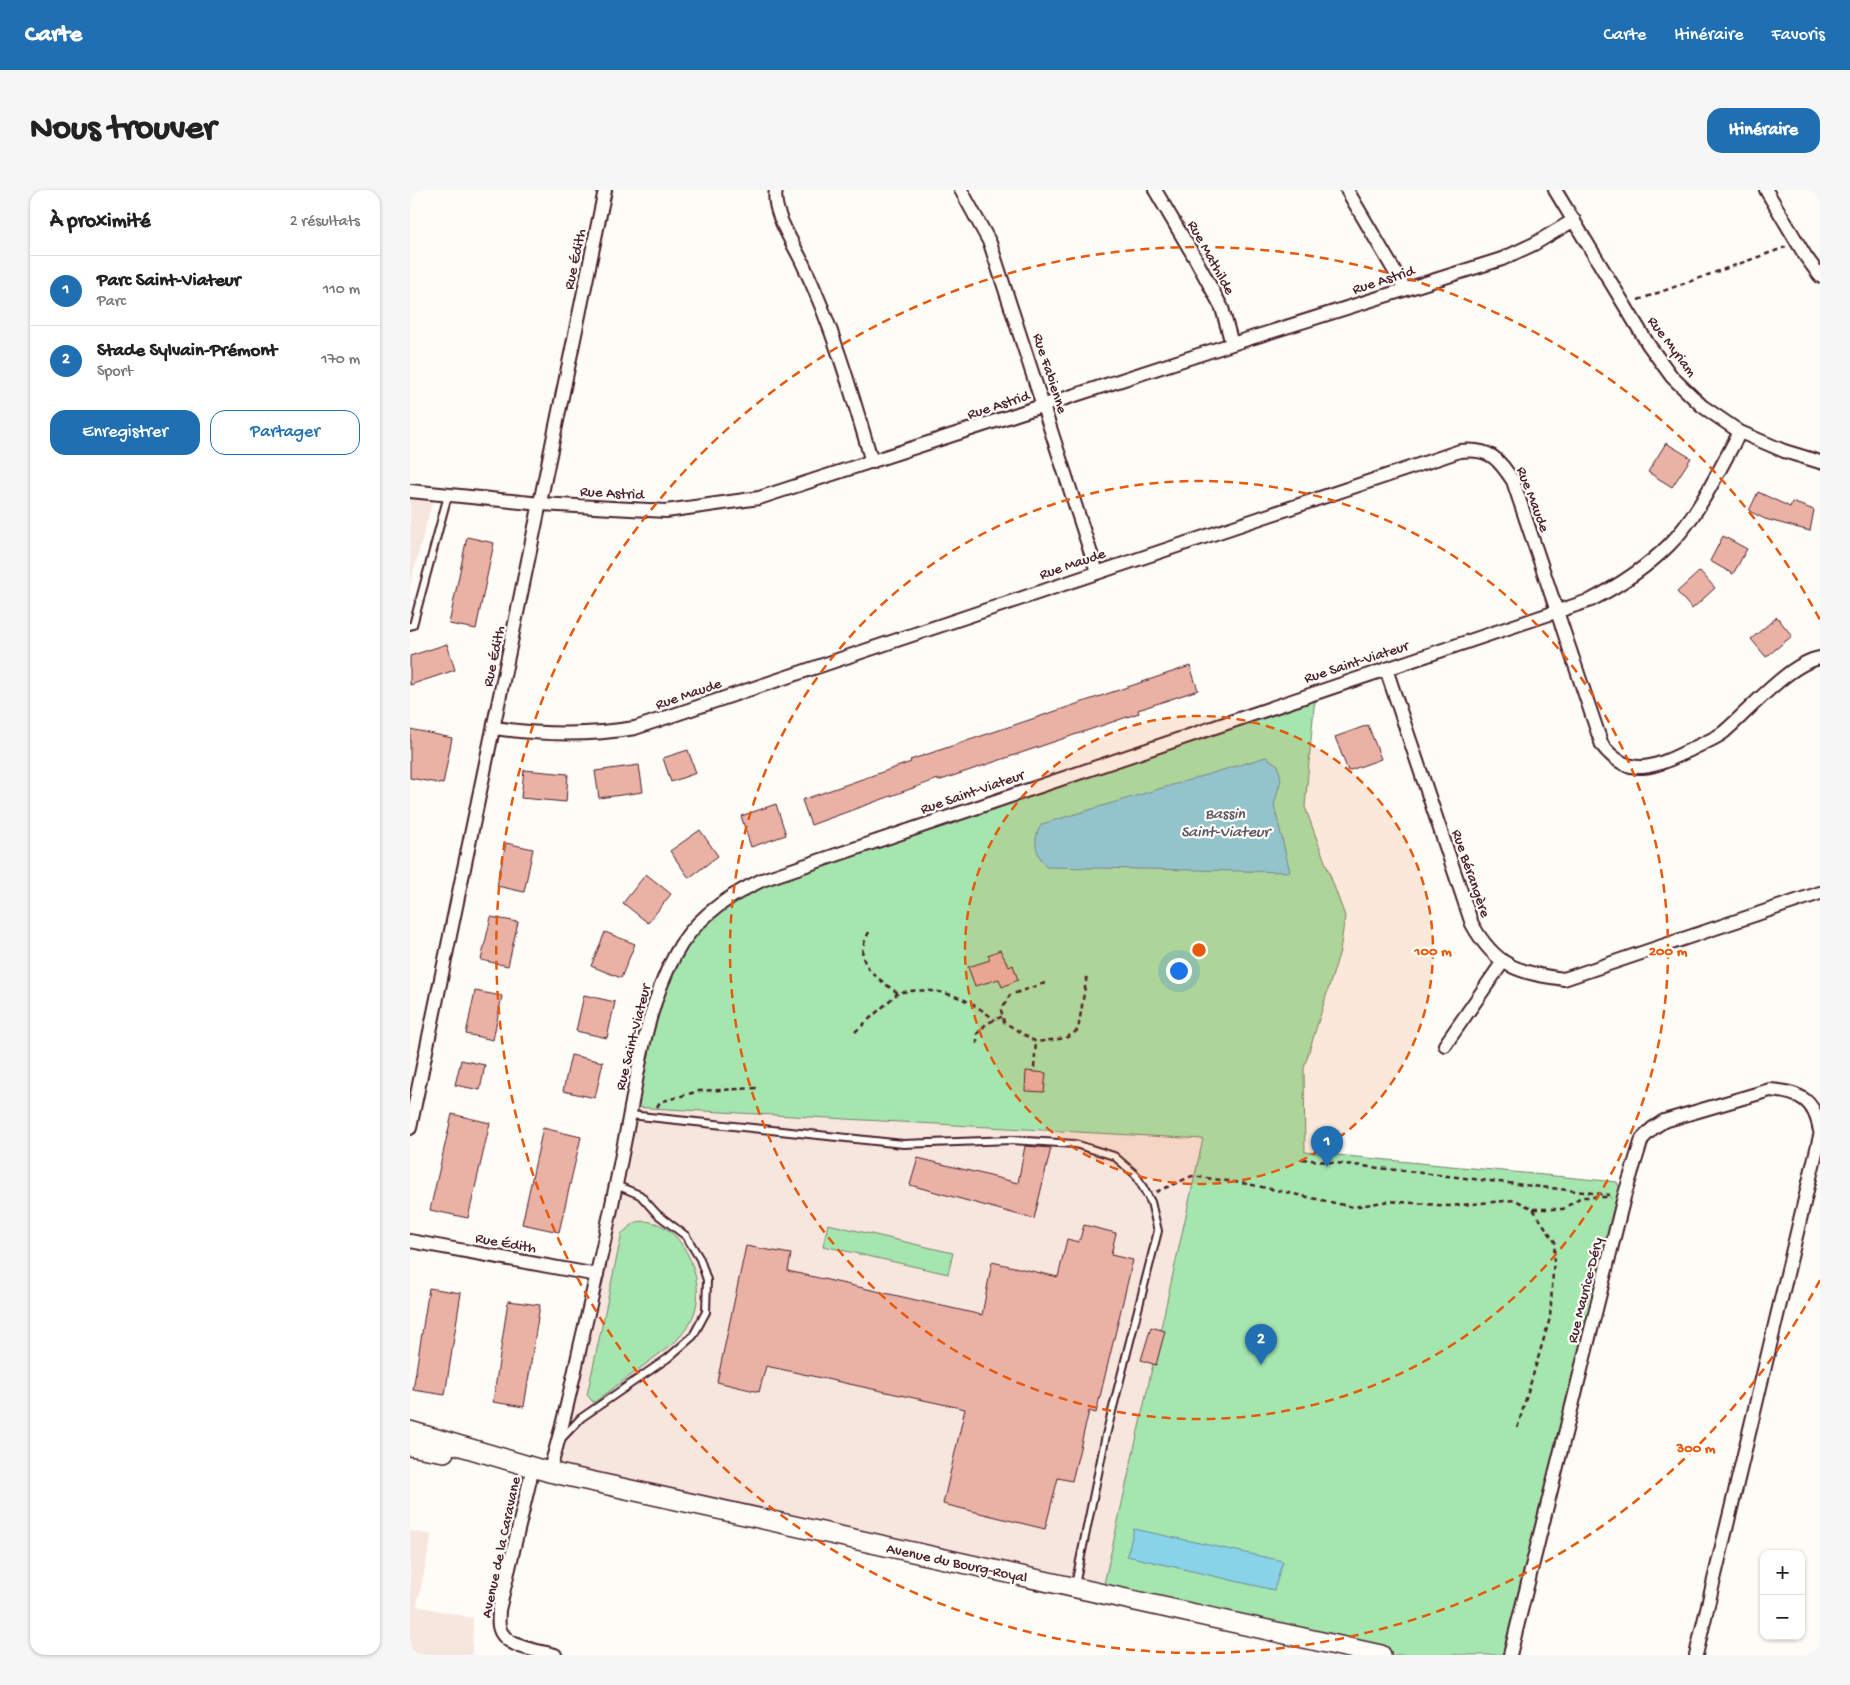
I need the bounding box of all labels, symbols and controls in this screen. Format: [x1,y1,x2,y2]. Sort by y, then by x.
text: Carte [25,21,82,50]
text: Carte [1603,25,1646,46]
text: Itinéraire [1674,25,1744,46]
text: Favoris [1772,25,1825,46]
button: Itinéraire [1707,108,1820,153]
text: Nous trouver [30,110,216,151]
text: À proximité [50,210,151,235]
text: 2 résultats [290,213,360,232]
street label: Rue Mathilde [1182,218,1238,298]
street label: Rue Édith [561,227,591,291]
street label: Rue Astrid [1350,262,1418,299]
text: Parc Saint-Viateur [97,270,240,293]
text: 1 [63,281,69,300]
text: 110 m [323,281,360,300]
text: Parc [97,293,126,312]
street label: Rue Myriam [1643,313,1700,381]
street label: Rue Fabienne [1028,331,1071,416]
text: Stade Sylvain-Prémont [97,340,277,363]
text: 2 [62,351,70,370]
text: 170 m [321,351,360,370]
text: Sport [97,363,133,382]
street label: Rue Astrid [965,387,1033,424]
button: Enregistrer [50,410,200,455]
button: Partager [210,410,360,455]
street label: Rue Maude [1511,465,1553,535]
street label: Rue Astrid [579,483,646,505]
street label: Rue Maude [1037,545,1108,585]
street label: Rue Édith [480,624,510,688]
street label: Rue Saint-Viateur [1302,637,1413,688]
street label: Rue Maude [653,675,724,715]
street label: Rue Saint-Viateur [918,766,1029,819]
water label: Bassin Saint-Viateur [1181,806,1272,843]
street label: Rue Bérangère [1447,827,1494,920]
centre of rings [1190,941,1208,959]
text: 100 m [1413,943,1452,961]
text: 200 m [1649,943,1688,961]
your location [1166,958,1192,984]
street label: Rue Saint-Viateur [612,981,656,1092]
pin: 1 [1311,1126,1343,1167]
street label: Rue Édith [474,1230,538,1258]
street label: Rue Maurice-Déry [1564,1235,1608,1345]
pin: 2 [1245,1324,1277,1365]
text: 300 m [1675,1440,1716,1458]
street label: Avenue de la Caravane [478,1475,526,1620]
street label: Avenue du Bourg-Royal [884,1540,1029,1588]
map controls [1760,1550,1805,1640]
button: + [1760,1550,1805,1595]
button: − [1760,1595,1805,1640]

